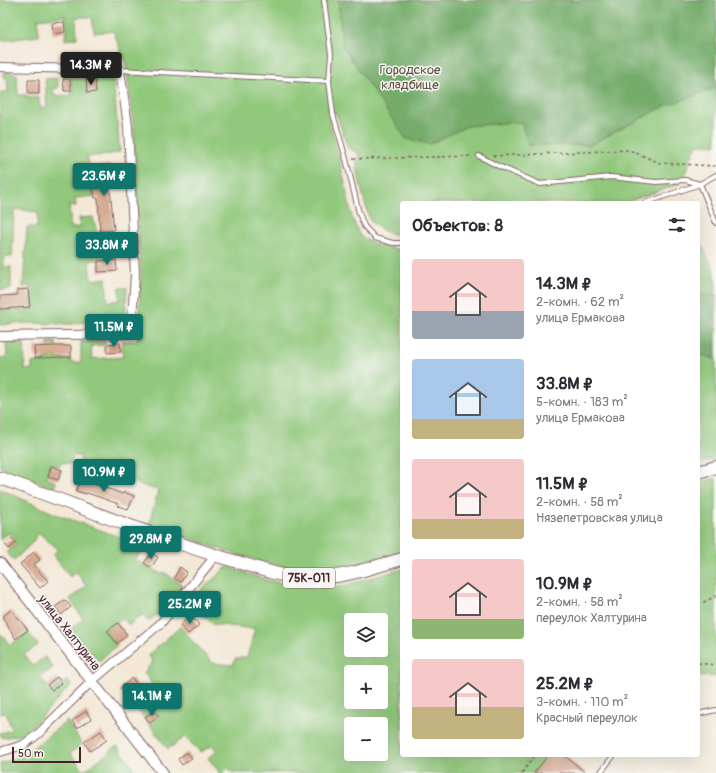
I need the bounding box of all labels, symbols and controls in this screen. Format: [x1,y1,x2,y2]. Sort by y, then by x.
pin: 14.3M ₽ [54,52,128,86]
text: 14.3M ₽ [70,57,112,73]
park label: Городское кладбище [380,62,441,93]
pin: 23.6M ₽ [67,163,141,197]
text: 23.6M ₽ [82,168,126,184]
icon: filters [666,214,688,236]
text: Объектов: 8 [412,215,503,236]
pin: 33.8M ₽ [70,232,144,266]
text: 33.8M ₽ [85,237,129,253]
text: 14.3M ₽ [536,273,592,294]
icon: home [444,275,492,323]
text: 2-комн. · 62 m² [536,294,624,310]
text: улица Ермакова [536,310,625,326]
pin: 11.5M ₽ [77,314,151,348]
text: 11.5M ₽ [94,319,134,335]
text: 33.8M ₽ [536,373,593,394]
icon: home [444,375,492,423]
text: 5-комн. · 183 m² [536,394,628,410]
text: улица Ермакова [536,410,625,426]
pin: 10.9M ₽ [67,459,141,493]
text: 10.9M ₽ [82,464,126,480]
text: 11.5M ₽ [536,473,588,494]
icon: home [444,475,492,523]
text: 2-комн. · 58 m² [536,494,623,510]
text: Нязепетровская улица [536,510,663,526]
pin: 29.8M ₽ [114,526,188,560]
text: 29.8M ₽ [129,531,173,547]
road number: 75К-011 [283,568,335,588]
text: 10.9M ₽ [536,573,593,594]
icon: home [444,575,492,623]
street label: улица Халтурина [34,591,104,674]
pin: 25.2M ₽ [153,591,227,625]
text: 2-комн. · 58 m² [536,594,623,610]
text: 25.2M ₽ [168,596,212,612]
text: переулок Халтурина [536,610,647,626]
map controls [344,613,388,761]
button: layers [344,613,388,657]
button: + [344,665,388,709]
text: 25.2M ₽ [536,673,594,694]
icon: home [444,675,492,723]
pin: 14.1M ₽ [115,683,189,717]
text: 14.1M ₽ [132,688,172,704]
text: 3-комн. · 110 m² [536,694,628,710]
text: Красный переулок [536,710,638,726]
button: − [344,717,388,761]
scale bar [12,745,81,764]
text: 50 m [18,747,44,760]

